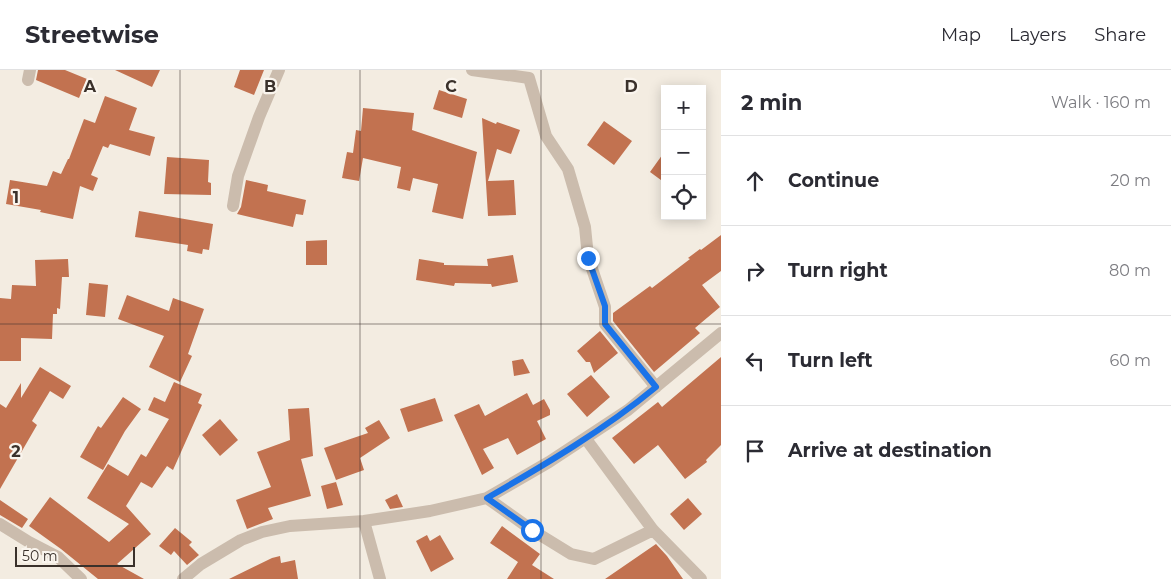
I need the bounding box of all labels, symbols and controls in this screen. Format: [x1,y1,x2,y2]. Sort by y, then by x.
text: Streetwise [25,20,159,49]
text: Map [941,24,981,46]
text: Layers [1009,24,1066,46]
text: Share [1094,24,1146,46]
text: A [83,77,97,96]
text: B [264,77,276,96]
text: C [445,77,457,96]
text: D [624,77,638,96]
map controls [661,85,706,220]
button: + [661,85,706,130]
text: 2 min [741,90,802,115]
text: Walk · 160 m [1051,93,1151,112]
button: − [661,130,706,175]
icon: ahead [741,167,769,195]
text: Continue [788,169,879,192]
text: 20 m [1110,171,1151,190]
button: locate [661,175,706,220]
text: 1 [13,188,19,207]
route end [577,247,600,270]
icon: right [741,257,769,285]
text: Turn right [788,259,888,282]
text: 80 m [1109,261,1151,280]
icon: left [741,347,769,375]
text: Turn left [788,349,873,372]
text: 60 m [1109,351,1151,370]
icon: arrive [741,437,769,465]
text: Arrive at destination [788,439,992,462]
text: 2 [11,442,21,461]
route start [521,519,544,542]
scale bar [15,544,135,567]
text: 50 m [22,547,58,565]

